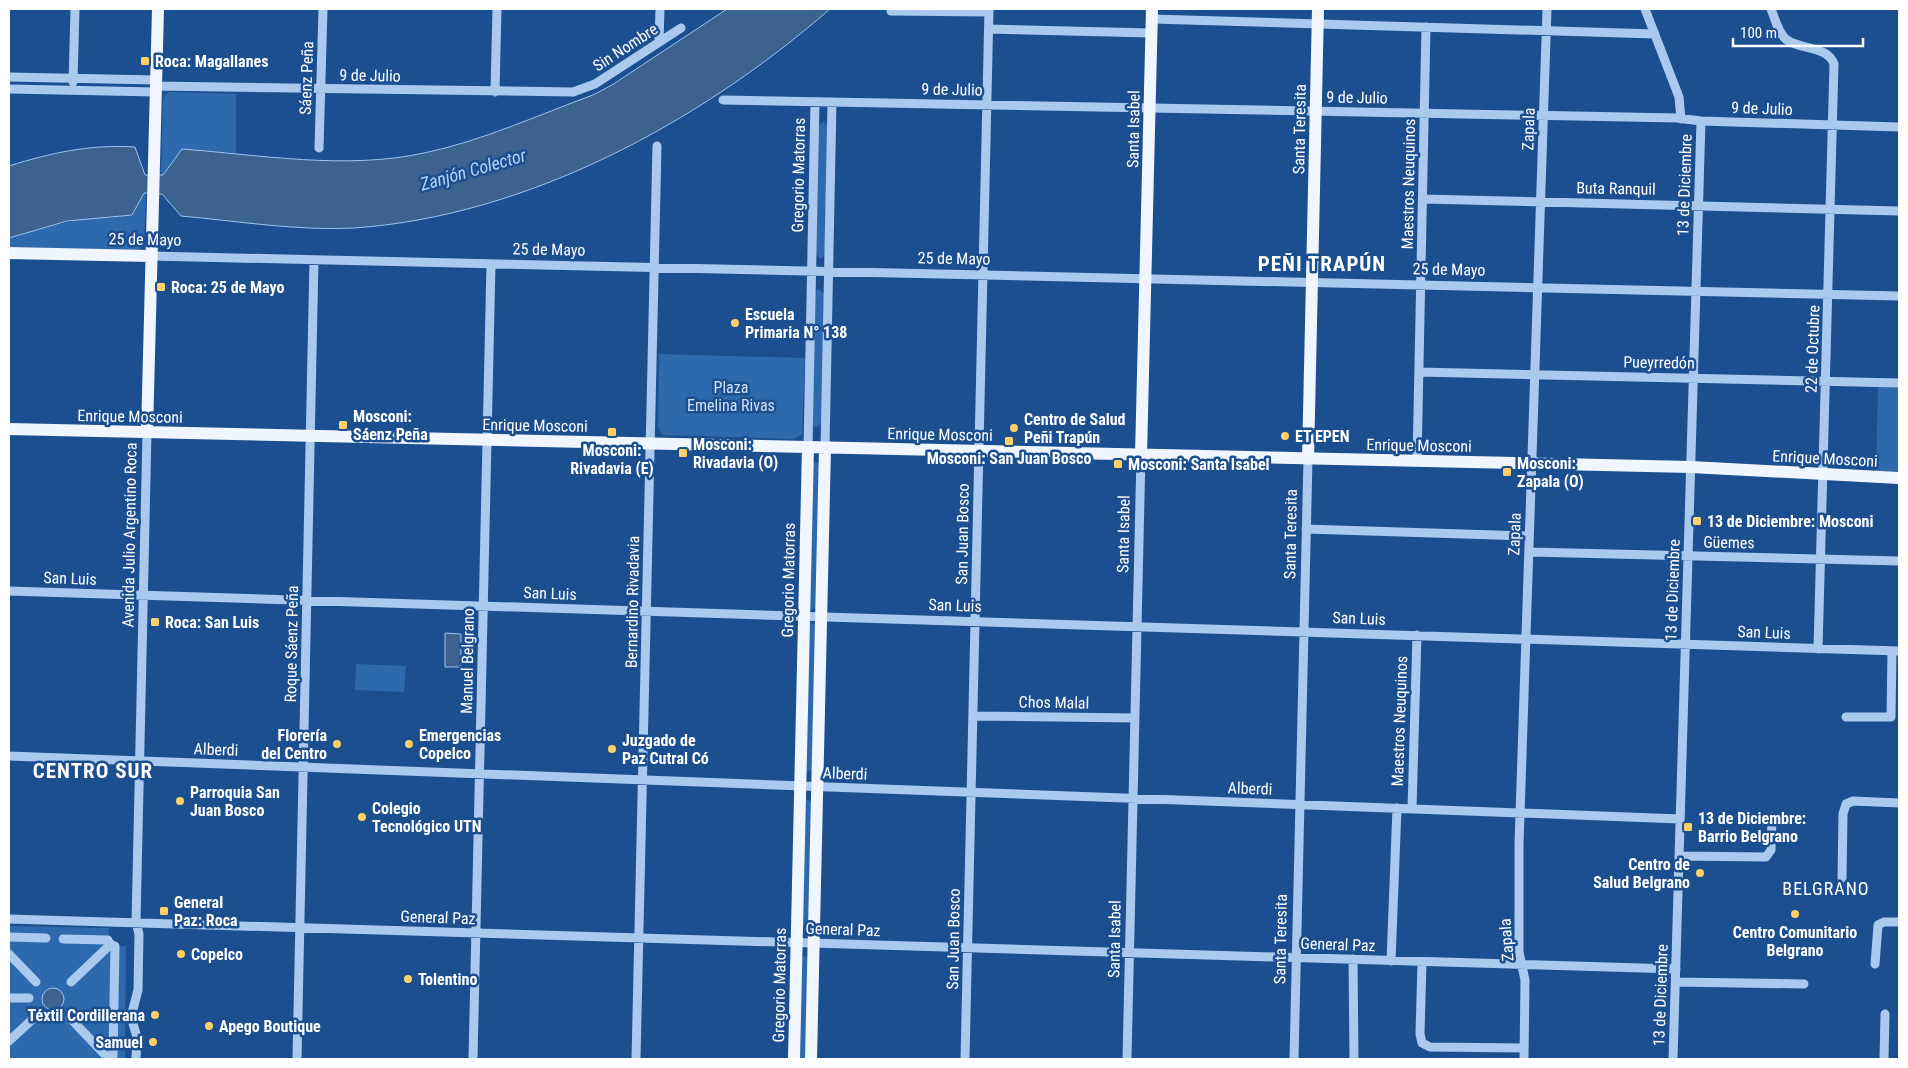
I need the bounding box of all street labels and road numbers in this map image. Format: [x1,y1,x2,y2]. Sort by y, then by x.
street label: Sin Nombre [589,19,661,75]
street label: Sáenz Peña [296,41,317,115]
street label: 9 de Julio [339,65,401,86]
street label: 9 de Julio [921,79,983,100]
street label: Santa Teresita [1289,84,1310,174]
street label: 9 de Julio [1326,87,1388,108]
street label: Santa Isabel [1123,90,1144,168]
street label: 9 de Julio [1731,98,1793,119]
street label: Zapala [1518,107,1539,151]
street label: Gregorio Matorras [788,118,809,232]
street label: Maestros Neuquinos [1398,119,1419,249]
street label: 13 de Diciembre [1673,134,1696,236]
street label: Buta Ranquil [1576,178,1656,199]
street label: 25 de Mayo [108,229,182,250]
street label: 25 de Mayo [512,239,586,260]
street label: 25 de Mayo [917,248,991,269]
street label: 25 de Mayo [1412,259,1486,280]
street label: 22 de Octubre [1801,305,1824,393]
street label: Pueyrredón [1623,352,1695,373]
street label: Enrique Mosconi [77,406,183,427]
street label: Enrique Mosconi [482,415,588,436]
street label: Enrique Mosconi [887,424,993,445]
street label: Enrique Mosconi [1366,435,1472,456]
street label: Avenida Julio Argentino Roca [118,442,141,628]
street label: Enrique Mosconi [1772,446,1878,471]
street label: San Juan Bosco [952,483,973,585]
street label: Santa Teresita [1280,489,1301,579]
street label: Santa Isabel [1113,495,1134,573]
street label: Zapala [1504,512,1525,556]
street label: Gregorio Matorras [778,523,799,637]
street label: Güemes [1703,533,1755,552]
street label: Bernardino Rivadavia [622,536,643,668]
street label: 13 de Diciembre [1661,539,1684,641]
street label: San Luis [43,568,97,589]
street label: San Luis [523,583,577,604]
street label: Roque Sáenz Peña [281,585,302,703]
street label: San Luis [928,595,982,616]
street label: Manuel Belgrano [457,608,478,714]
street label: San Luis [1332,608,1386,629]
street label: San Luis [1737,622,1791,643]
street label: Maestros Neuquinos [1388,655,1411,787]
street label: Chos Malal [1019,692,1089,713]
street label: Alberdi [193,739,239,760]
street label: Alberdi [822,763,868,784]
street label: Alberdi [1227,778,1273,799]
street label: San Juan Bosco [943,888,964,990]
street label: Santa Teresita [1270,894,1291,984]
street label: Santa Isabel [1104,900,1125,978]
street label: General Paz [400,907,476,928]
street label: Zapala [1496,918,1517,962]
street label: General Paz [805,919,881,940]
street label: Gregorio Matorras [769,928,790,1042]
street label: General Paz [1300,934,1376,955]
street label: 13 de Diciembre [1649,944,1672,1046]

